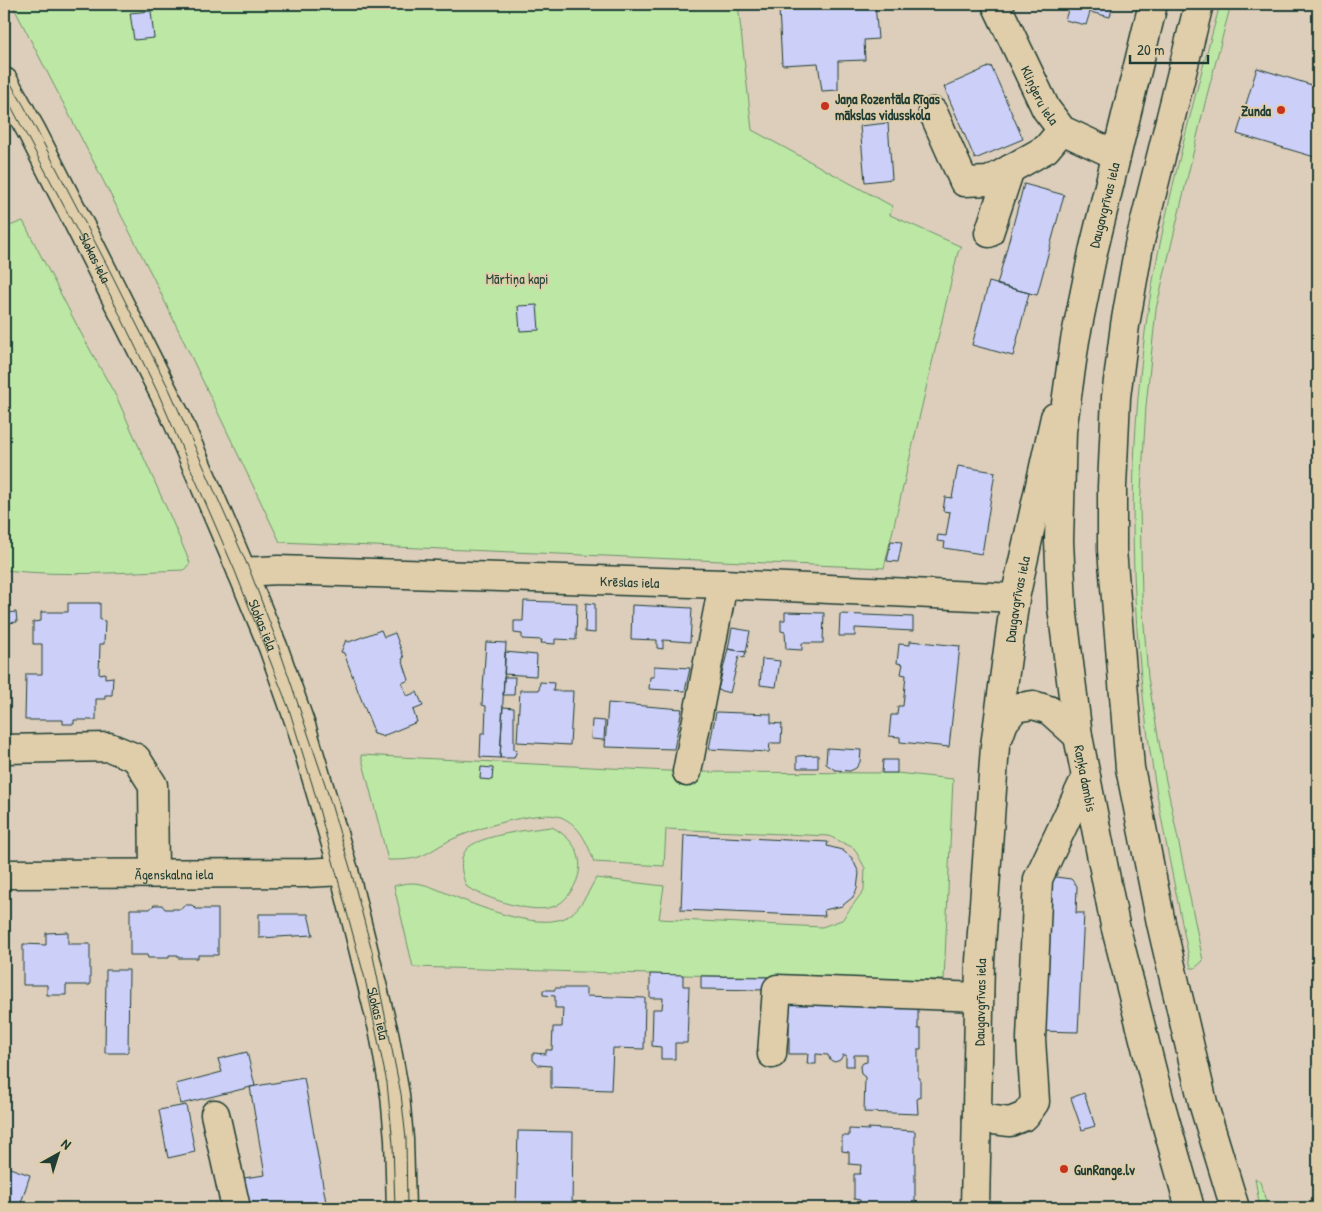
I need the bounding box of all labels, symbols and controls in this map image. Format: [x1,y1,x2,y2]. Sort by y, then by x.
scale bar [1130,32,1207,64]
text: 20 m [1137,39,1164,60]
street label: Kliņģeru iela [1017,62,1064,129]
place label: Jaņa Rozentāla Rīgas mākslas vidusskola [835,89,941,124]
marker: Jaņa Rozentāla Rīgas mākslas vidusskola [819,100,831,112]
place label: Zunda [1241,101,1272,120]
marker: Zunda [1275,104,1287,116]
street label: Daugavgrīvas iela [1084,160,1125,250]
street label: Slokas iela [75,229,117,286]
park label: Mārtiņa kapi [486,269,548,289]
street label: Daugavgrīvas iela [1000,554,1034,644]
street label: Krēslas iela [600,571,660,592]
street label: Slokas iela [245,596,283,654]
street label: Raņķa dambis [1070,743,1102,813]
street label: Āgenskalna iela [135,864,214,884]
street label: Daugavgrīvas iela [969,958,990,1046]
street label: Slokas iela [364,985,395,1042]
north arrow [32,1130,82,1180]
text: N [58,1134,76,1154]
place label: GunRange.lv [1074,1160,1135,1181]
marker: GunRange.lv [1058,1163,1070,1175]

